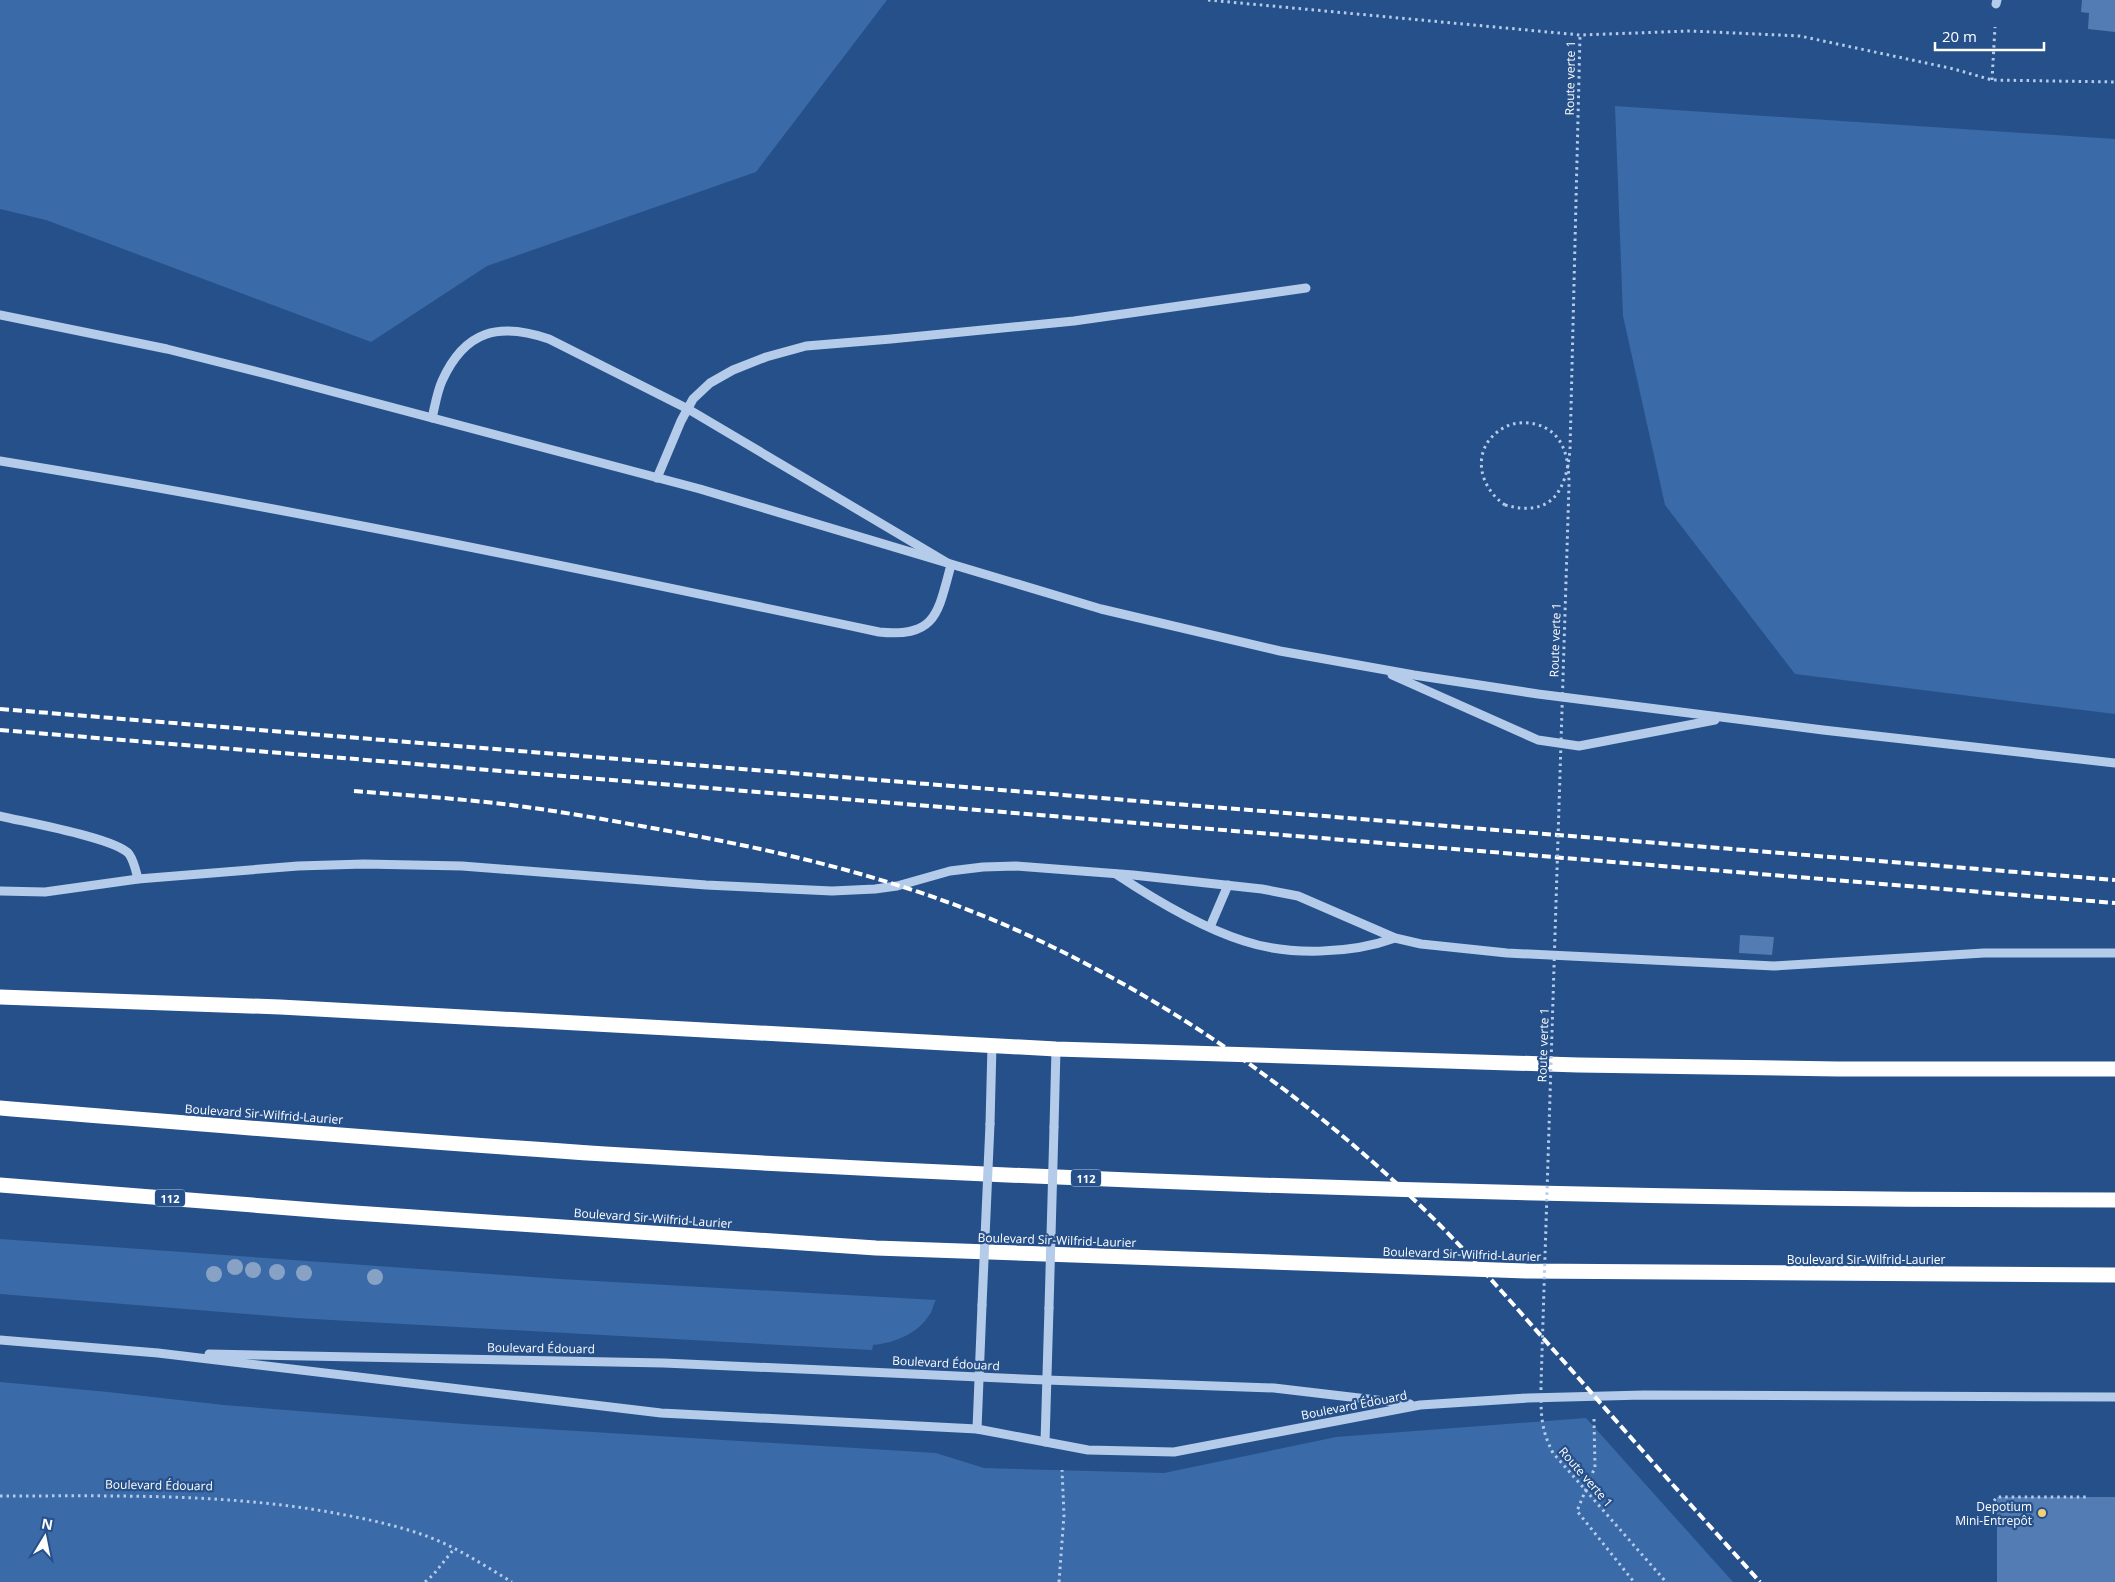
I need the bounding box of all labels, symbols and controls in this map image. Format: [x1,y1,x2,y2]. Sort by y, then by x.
scale bar [1935,20,2044,52]
text: 20 m [1942,26,1977,46]
street label: Route verte 1 [1561,40,1579,116]
street label: Route verte 1 [1545,602,1565,678]
street label: Route verte 1 [1533,1007,1553,1083]
street label: Boulevard Sir-Wilfrid-Laurier [184,1100,344,1128]
road number: 112 [1071,1170,1101,1186]
road number: 112 [155,1190,185,1206]
street label: Boulevard Sir-Wilfrid-Laurier [573,1204,733,1232]
street label: Boulevard Sir-Wilfrid-Laurier [977,1229,1137,1251]
street label: Boulevard Sir-Wilfrid-Laurier [1382,1243,1542,1265]
street label: Boulevard Sir-Wilfrid-Laurier [1787,1251,1945,1268]
street label: Boulevard Édouard [487,1339,595,1357]
street label: Boulevard Édouard [892,1352,1000,1374]
street label: Boulevard Édouard [1300,1386,1408,1424]
street label: Route verte 1 [1555,1443,1617,1511]
street label: Boulevard Édouard [105,1476,213,1494]
place label: Depotium Mini-Entrepôt [1955,1498,2032,1529]
marker: Depotium Mini-Entrepôt [2036,1507,2048,1519]
north arrow [20,1512,70,1562]
text: N [40,1513,55,1534]

